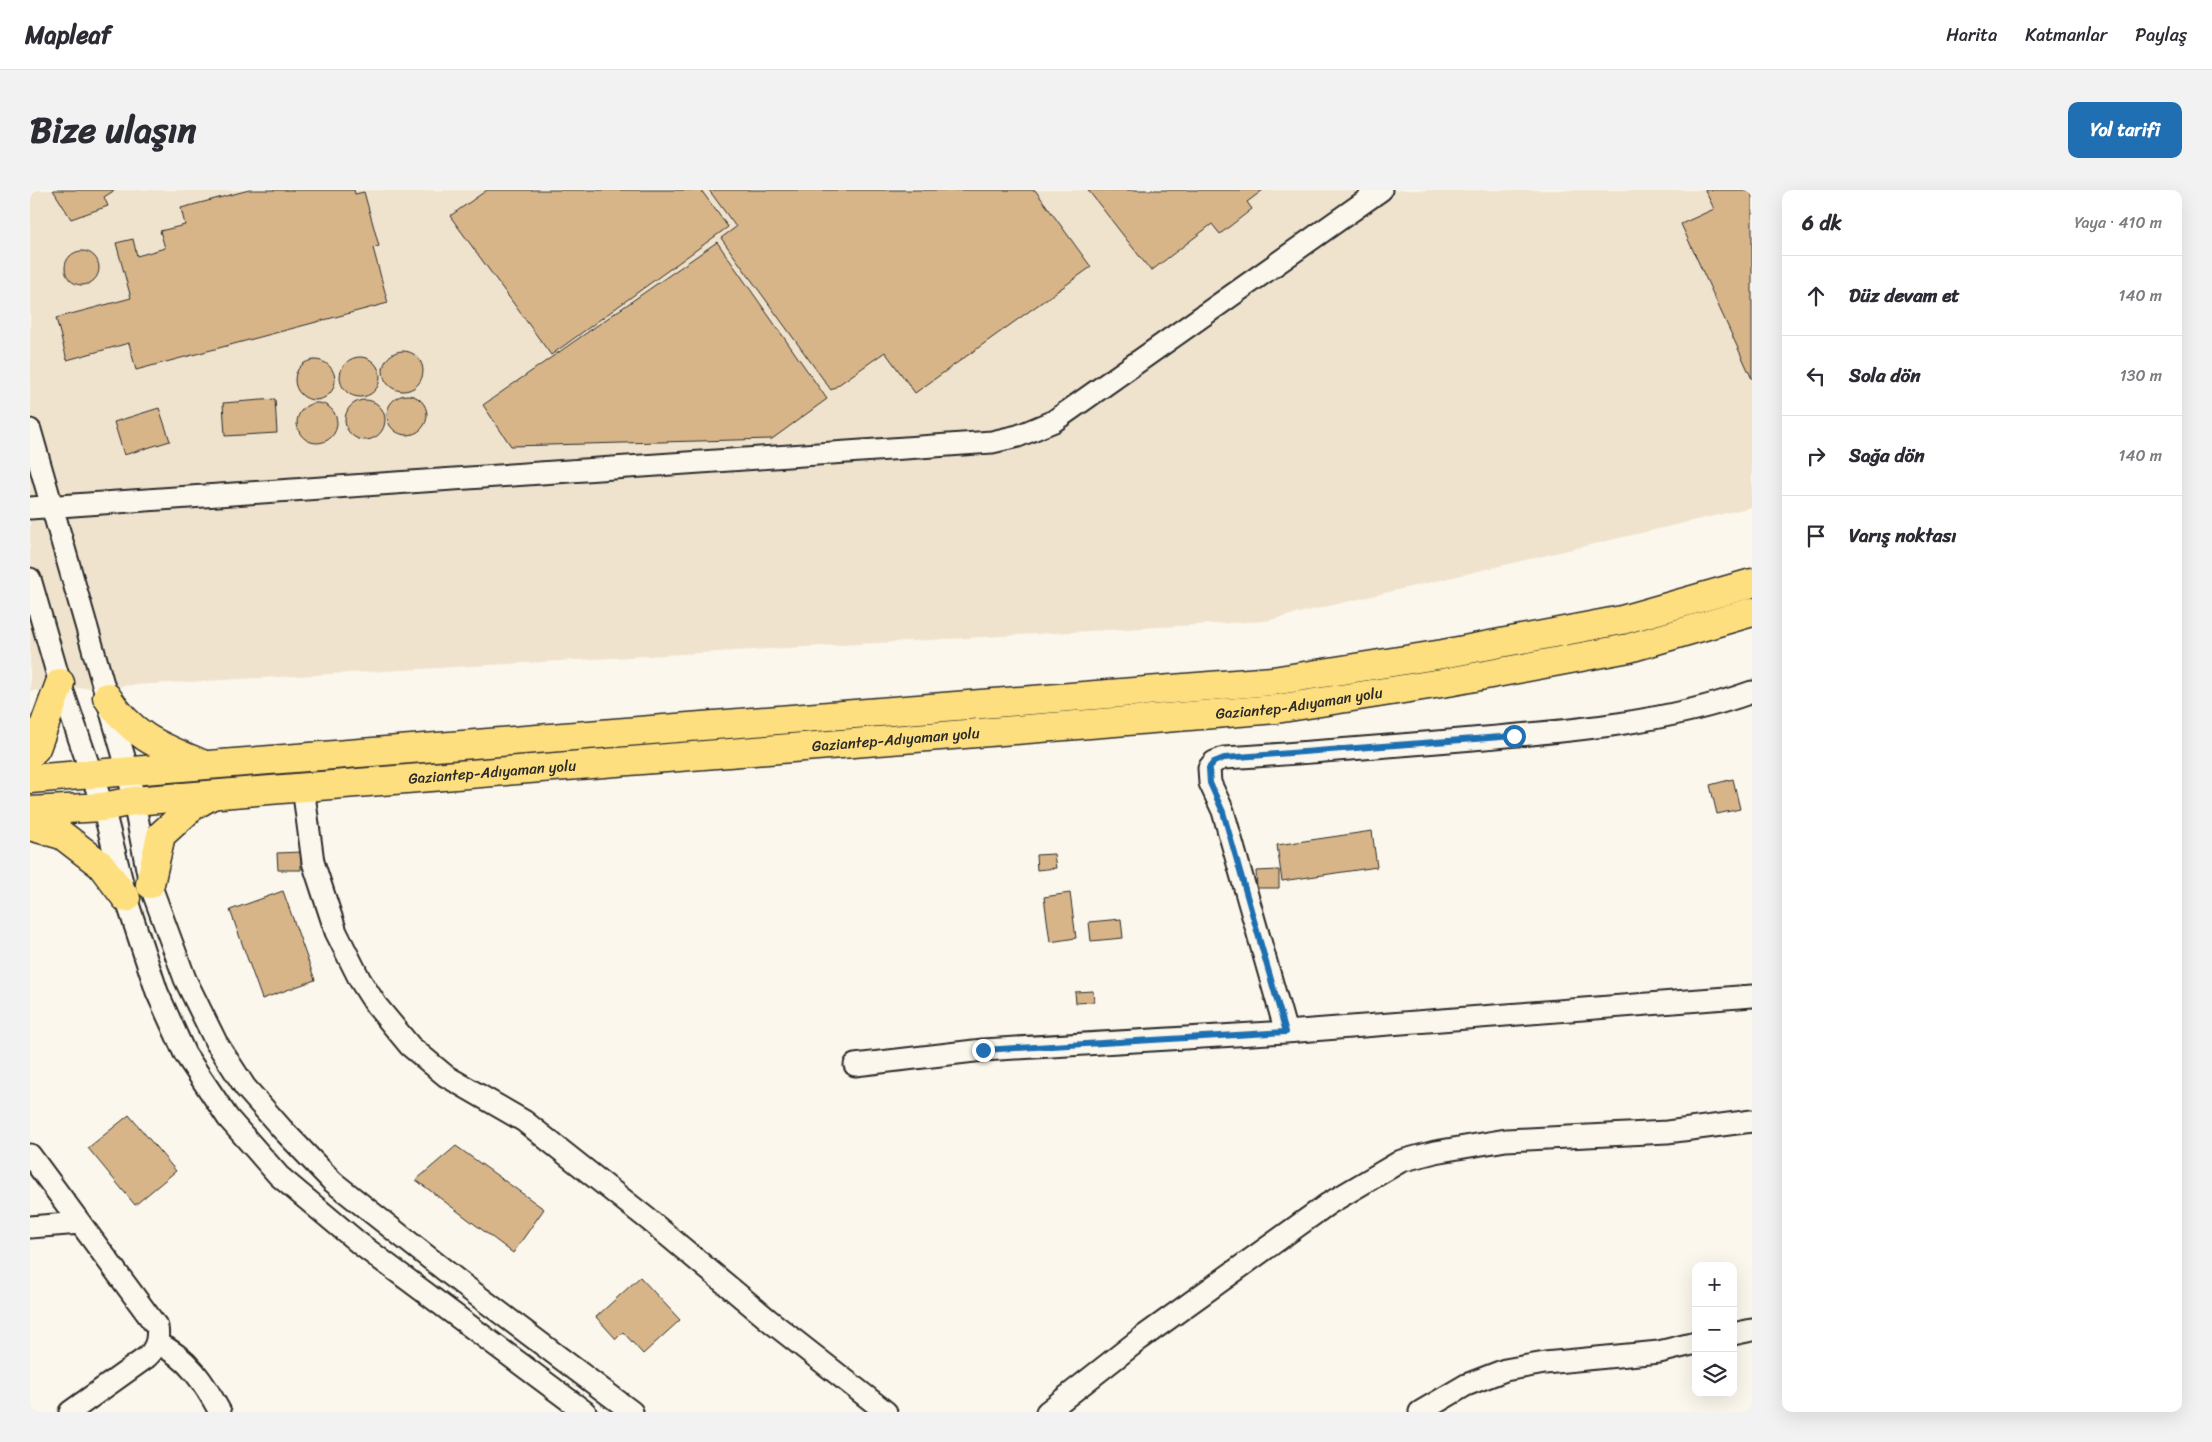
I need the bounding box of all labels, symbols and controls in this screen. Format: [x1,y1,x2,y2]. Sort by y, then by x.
text: Mapleaf [25,14,111,56]
text: Harita [1946,19,1997,51]
text: Katmanlar [2025,19,2107,51]
text: Paylaş [2135,19,2187,51]
text: Bize ulaşın [30,99,196,161]
button: Yol tarifi [2068,102,2182,158]
text: 6 dk [1802,204,1842,242]
text: Yaya · 410 m [2074,208,2162,237]
text: Düz devam et [1849,279,1960,312]
text: 140 m [2119,281,2162,310]
icon: ahead [1802,282,1830,310]
text: Sola dön [1849,359,1920,392]
text: 130 m [2120,361,2162,390]
icon: left [1802,362,1830,390]
text: Sağa dön [1849,439,1924,472]
text: 140 m [2119,441,2162,470]
icon: right [1802,442,1830,470]
text: Varış noktası [1849,519,1956,552]
icon: arrive [1802,522,1830,550]
street label: Gaziantep-Adıyaman yolu [1215,679,1384,727]
street label: Gaziantep-Adıyaman yolu [811,720,981,759]
route start [1503,725,1526,748]
street label: Gaziantep-Adıyaman yolu [407,752,577,792]
route end [972,1039,995,1062]
map controls [1692,1262,1737,1397]
button: + [1692,1262,1737,1307]
button: − [1692,1307,1737,1352]
button: layers [1692,1352,1737,1397]

